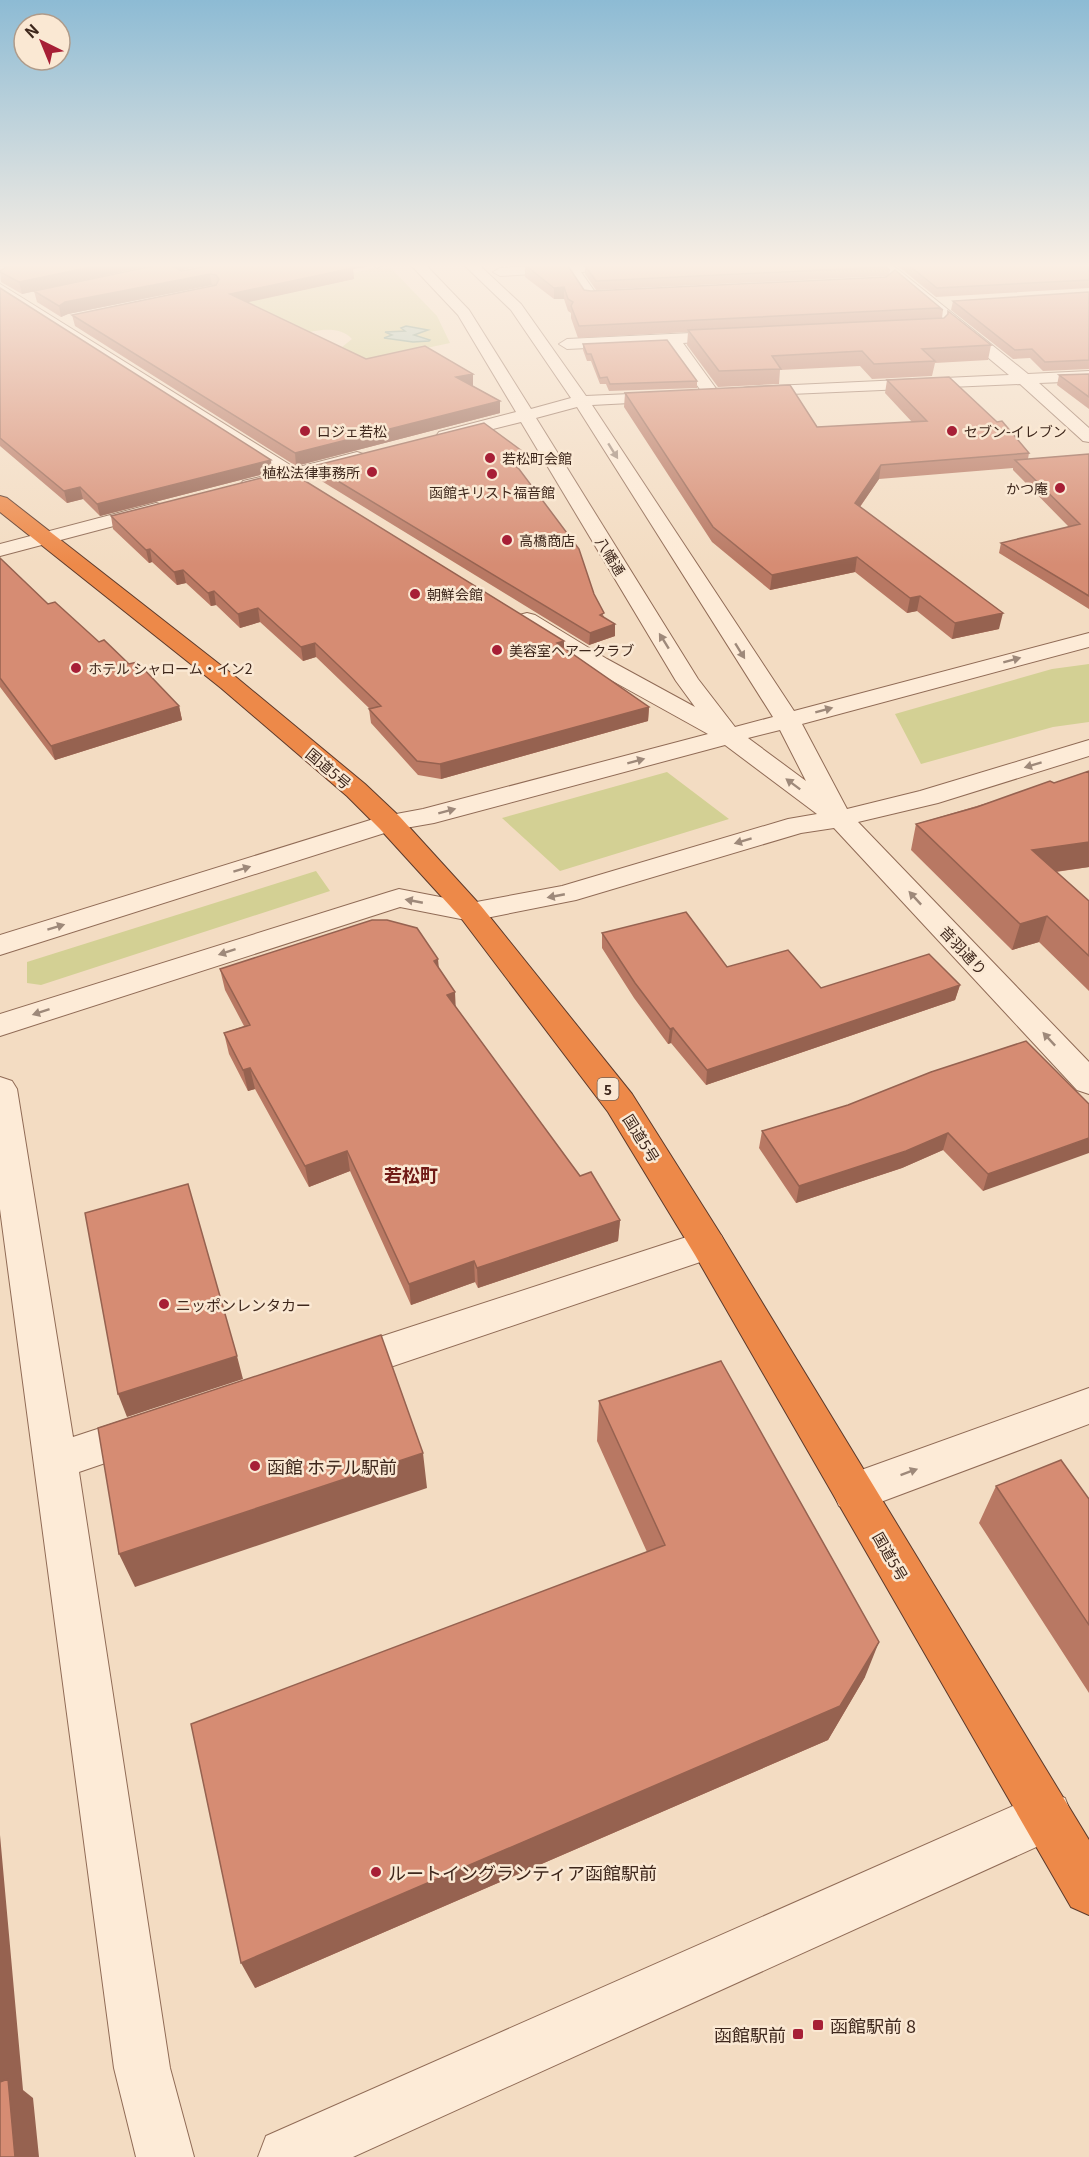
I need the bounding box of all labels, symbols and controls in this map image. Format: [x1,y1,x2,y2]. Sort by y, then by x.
north arrow [12,12,72,72]
text: N [19,17,44,43]
place label: ロジェ若松 [317,421,387,441]
place label: セブン-イレブン [964,421,1067,441]
marker: ロジェ若松 [298,424,312,438]
marker: セブン-イレブン [945,424,959,438]
one-way arrow [607,442,619,458]
place label: 若松町会館 [502,448,572,468]
marker: 若松町会館 [483,451,497,465]
place label: 植松法律事務所 [262,462,360,482]
marker: 植松法律事務所 [365,465,379,479]
marker: 函館キリスト福音館 [485,467,499,481]
place label: かつ庵 [1006,478,1048,498]
marker: かつ庵 [1053,481,1067,495]
place label: 函館キリスト福音館 [429,482,555,502]
place label: 高橋商店 [519,530,575,550]
marker: 高橋商店 [500,533,514,547]
street label: 八幡通 [591,533,631,579]
place label: 朝鮮会館 [427,584,483,604]
marker: 朝鮮会館 [408,587,422,601]
one-way arrow [658,633,669,649]
place label: 美容室ヘアークラブ [509,640,634,660]
one-way arrow [734,642,746,658]
marker: 美容室ヘアークラブ [490,643,504,657]
one-way arrow [1003,655,1022,665]
place label: ホテル シャローム・イン2 [88,658,253,678]
marker: ホテル シャローム・イン2 [69,661,83,675]
one-way arrow [815,705,833,715]
street label: 国道5号 [302,743,356,793]
one-way arrow [627,756,645,765]
one-way arrow [1024,761,1042,770]
one-way arrow [785,778,800,790]
one-way arrow [438,806,456,815]
one-way arrow [734,837,752,846]
one-way arrow [233,864,251,873]
one-way arrow [908,891,922,905]
one-way arrow [546,892,565,901]
one-way arrow [404,896,423,905]
street label: 音羽通り [936,921,992,979]
one-way arrow [47,922,65,932]
one-way arrow [218,948,236,958]
one-way arrow [32,1007,50,1017]
one-way arrow [1043,1032,1056,1047]
road number: 5 [598,1078,618,1100]
street label: 国道5号 [619,1110,665,1166]
district label: 若松町 [384,1161,438,1187]
place label: ニッポンレンタカー [176,1294,311,1315]
marker: ニッポンレンタカー [157,1297,171,1311]
place label: 函館 ホテル駅前 [267,1453,397,1479]
marker: 函館 ホテル駅前 [248,1459,262,1473]
one-way arrow [900,1466,918,1476]
street label: 国道5号 [869,1528,913,1584]
place label: ルートイングランティア函館駅前 [388,1859,657,1885]
marker: ルートイングランティア函館駅前 [369,1865,383,1879]
place label: 函館駅前 8 [830,2012,916,2038]
marker: 函館駅前 8 [811,2018,825,2032]
place label: 函館駅前 [714,2021,786,2047]
marker: 函館駅前 [791,2027,805,2041]

